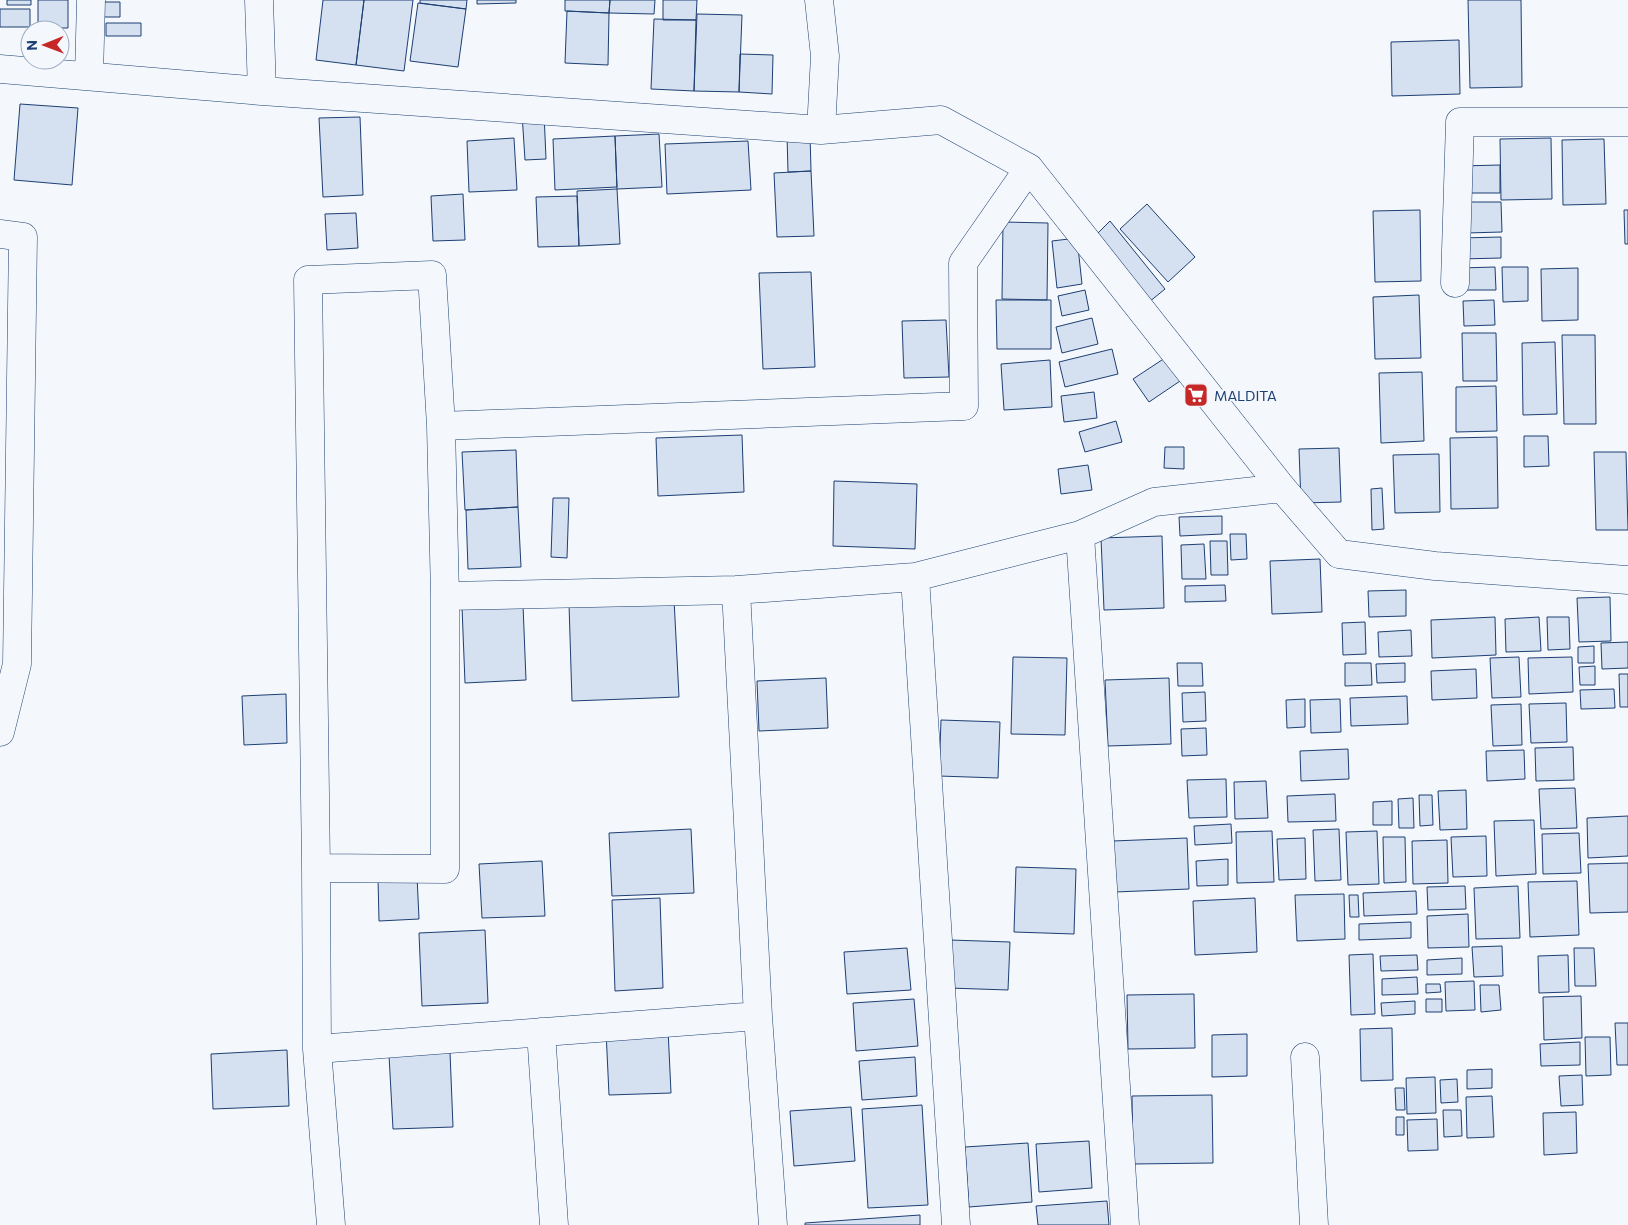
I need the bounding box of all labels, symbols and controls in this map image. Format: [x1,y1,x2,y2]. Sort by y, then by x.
north arrow [20,20,70,70]
text: N [23,40,40,51]
supermarket icon: MALDITA [1183,382,1209,408]
place label: MALDITA [1214,387,1277,404]

